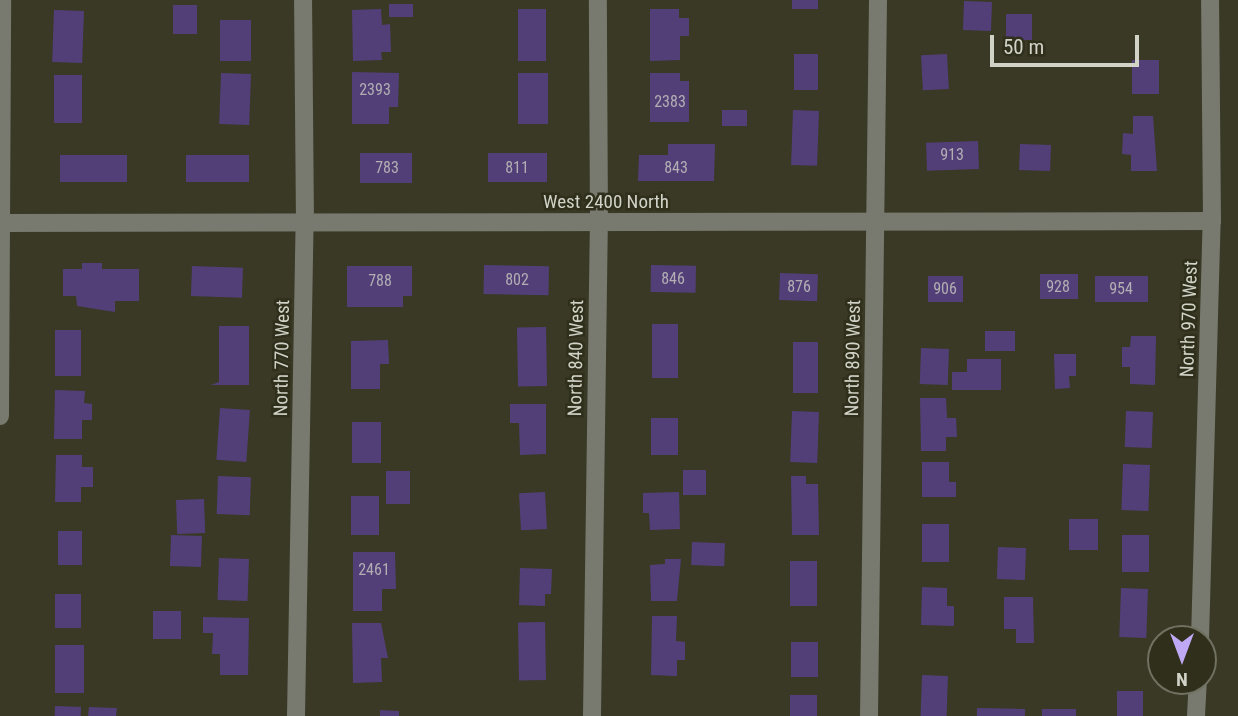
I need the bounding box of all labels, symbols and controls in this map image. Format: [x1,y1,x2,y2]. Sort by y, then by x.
scale bar [993,21,1142,65]
text: 50 m [1003,35,1044,59]
house number: 2393 [359,80,391,100]
house number: 2383 [654,92,686,112]
house number: 913 [940,145,964,165]
house number: 783 [375,158,399,178]
house number: 811 [505,158,529,178]
house number: 843 [664,158,688,178]
street label: West 2400 North [543,191,669,213]
street label: North 970 West [1176,260,1202,378]
house number: 846 [661,269,685,289]
house number: 802 [505,270,529,290]
house number: 788 [368,271,392,291]
house number: 876 [787,277,811,297]
house number: 928 [1046,277,1070,297]
house number: 906 [933,279,957,299]
house number: 954 [1109,279,1133,299]
street label: North 770 West [270,300,294,416]
street label: North 840 West [564,300,588,416]
street label: North 890 West [841,300,865,416]
house number: 2461 [358,560,390,580]
north arrow [1147,625,1217,695]
text: N [1176,668,1188,691]

